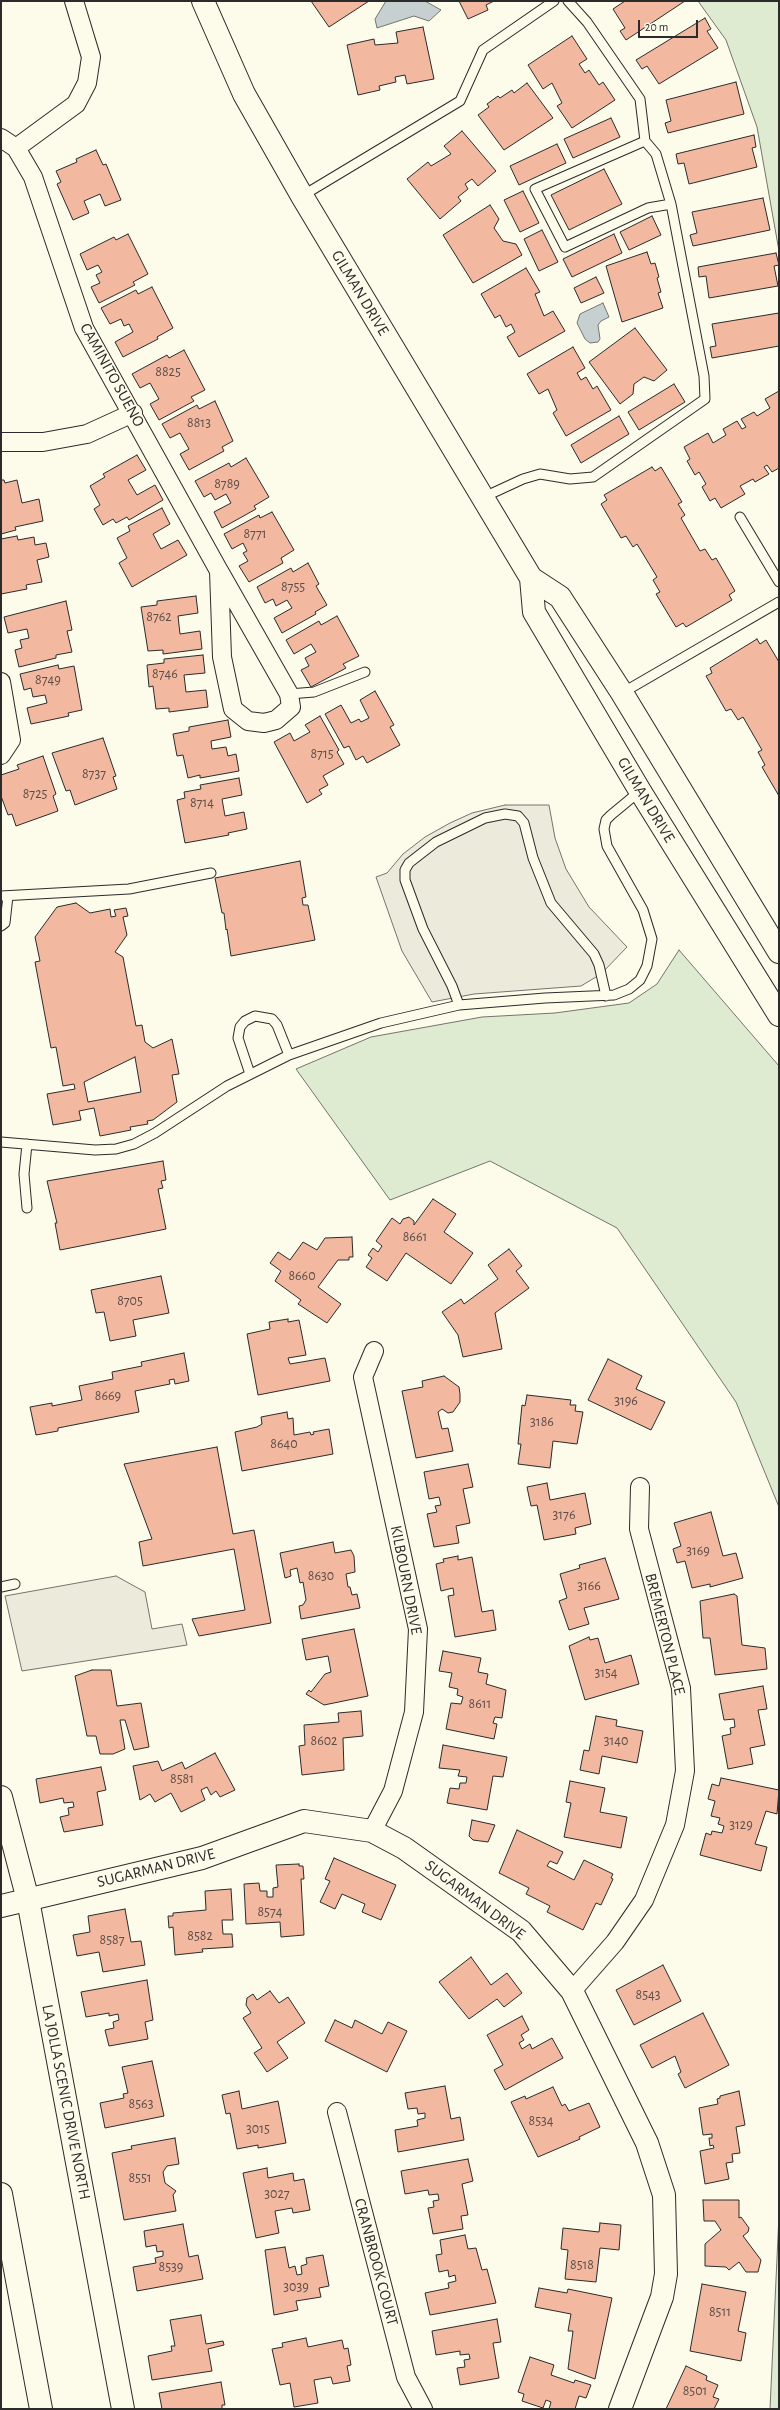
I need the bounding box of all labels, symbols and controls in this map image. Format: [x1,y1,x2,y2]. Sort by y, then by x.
scale bar [640,12,700,38]
text: 20 m [645,21,668,33]
street label: GILMAN DRIVE [327,247,393,339]
street label: CAMINITO SUENO [76,320,148,430]
house number: 8825 [155,364,181,380]
house number: 8813 [187,415,211,431]
house number: 8789 [214,476,240,492]
house number: 8771 [243,526,267,542]
house number: 8755 [281,579,305,595]
house number: 8762 [146,609,172,625]
house number: 8746 [152,666,178,682]
house number: 8749 [35,672,61,688]
house number: 8715 [310,746,334,762]
street label: GILMAN DRIVE [613,754,679,846]
house number: 8737 [82,766,106,782]
house number: 8725 [23,786,47,802]
house number: 8714 [190,795,214,811]
house number: 8661 [403,1229,427,1245]
house number: 8660 [288,1268,316,1284]
house number: 8705 [117,1293,143,1309]
house number: 8669 [95,1388,121,1404]
house number: 3196 [614,1393,638,1409]
house number: 3186 [530,1414,554,1430]
house number: 8640 [270,1436,298,1452]
house number: 3176 [552,1507,576,1523]
street label: KILBOURN DRIVE [386,1524,426,1636]
house number: 3169 [686,1543,710,1559]
house number: 8630 [308,1568,334,1584]
street label: BREMERTON PLACE [641,1571,689,1697]
house number: 3166 [577,1578,601,1594]
house number: 3154 [594,1665,618,1681]
house number: 8611 [469,1696,491,1712]
house number: 8602 [311,1733,337,1749]
house number: 3140 [604,1733,628,1749]
house number: 8581 [170,1771,194,1787]
house number: 3129 [729,1817,753,1833]
street label: SUGARMAN DRIVE [95,1844,217,1892]
street label: SUGARMAN DRIVE [421,1856,529,1944]
house number: 8574 [257,1904,283,1920]
house number: 8582 [187,1928,213,1944]
house number: 8587 [100,1932,124,1948]
house number: 8543 [636,1987,660,2003]
street label: LA JOLLA SCENIC DRIVE NORTH [38,2003,94,2201]
house number: 8563 [129,2096,153,2112]
house number: 8534 [529,2113,553,2129]
house number: 3015 [246,2121,270,2137]
house number: 8551 [128,2170,152,2186]
house number: 3027 [264,2186,290,2202]
street label: CRANBROOK COURT [350,2196,402,2328]
house number: 8518 [570,2257,594,2273]
house number: 8539 [159,2259,183,2275]
house number: 3039 [283,2279,309,2295]
house number: 8511 [709,2304,731,2320]
house number: 8501 [683,2383,707,2399]

